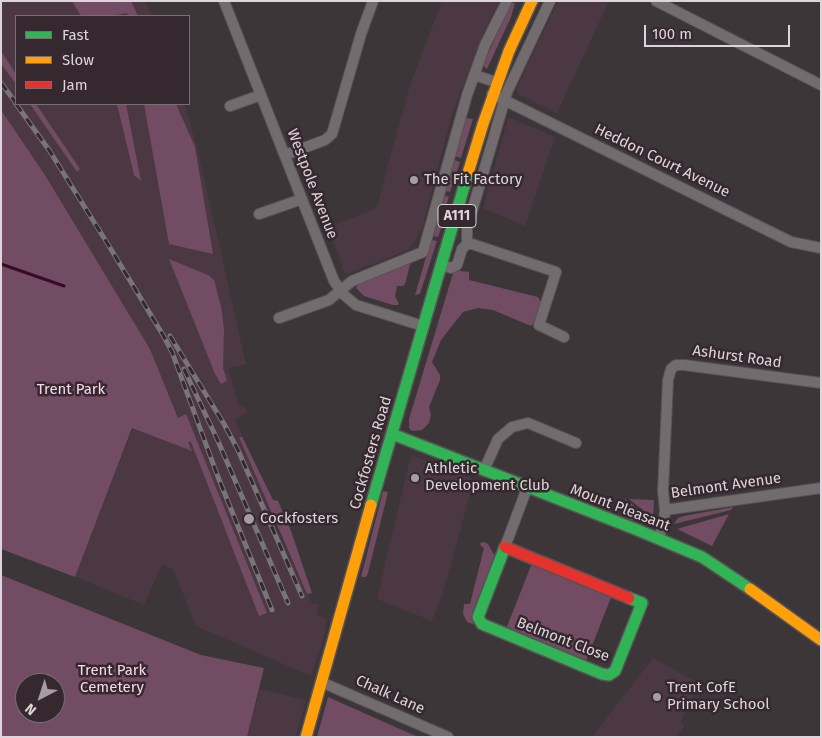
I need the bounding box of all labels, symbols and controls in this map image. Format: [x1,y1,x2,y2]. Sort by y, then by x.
legend [15,15,190,105]
scale bar [647,15,793,47]
text: 100 m [652,25,692,43]
text: Fast [62,26,89,44]
text: Slow [62,51,94,69]
text: Jam [62,76,88,94]
street label: Heddon Court Avenue [591,120,733,202]
street label: Westpole Avenue [283,126,341,242]
place label: The Fit Factory [424,171,522,189]
marker: The Fit Factory [408,174,420,186]
road number: A111 [438,205,476,228]
street label: Ashurst Road [691,342,783,372]
park label: Trent Park [37,381,105,399]
street label: Cockfosters Road [346,394,396,512]
place label: Athletic Development Club [425,460,550,495]
street label: Belmont Avenue [670,469,782,503]
marker: Athletic Development Club [409,472,421,484]
street label: Mount Pleasant [568,481,672,535]
place label: Cockfosters [260,510,338,528]
marker: Cockfosters [242,512,256,526]
street label: Belmont Close [514,614,612,666]
park label: Trent Park Cemetery [78,662,146,697]
street label: Chalk Lane [353,672,427,718]
north arrow [15,673,65,723]
place label: Trent CofE Primary School [667,679,770,714]
marker: Trent CofE Primary School [651,691,663,703]
text: N [22,700,40,719]

